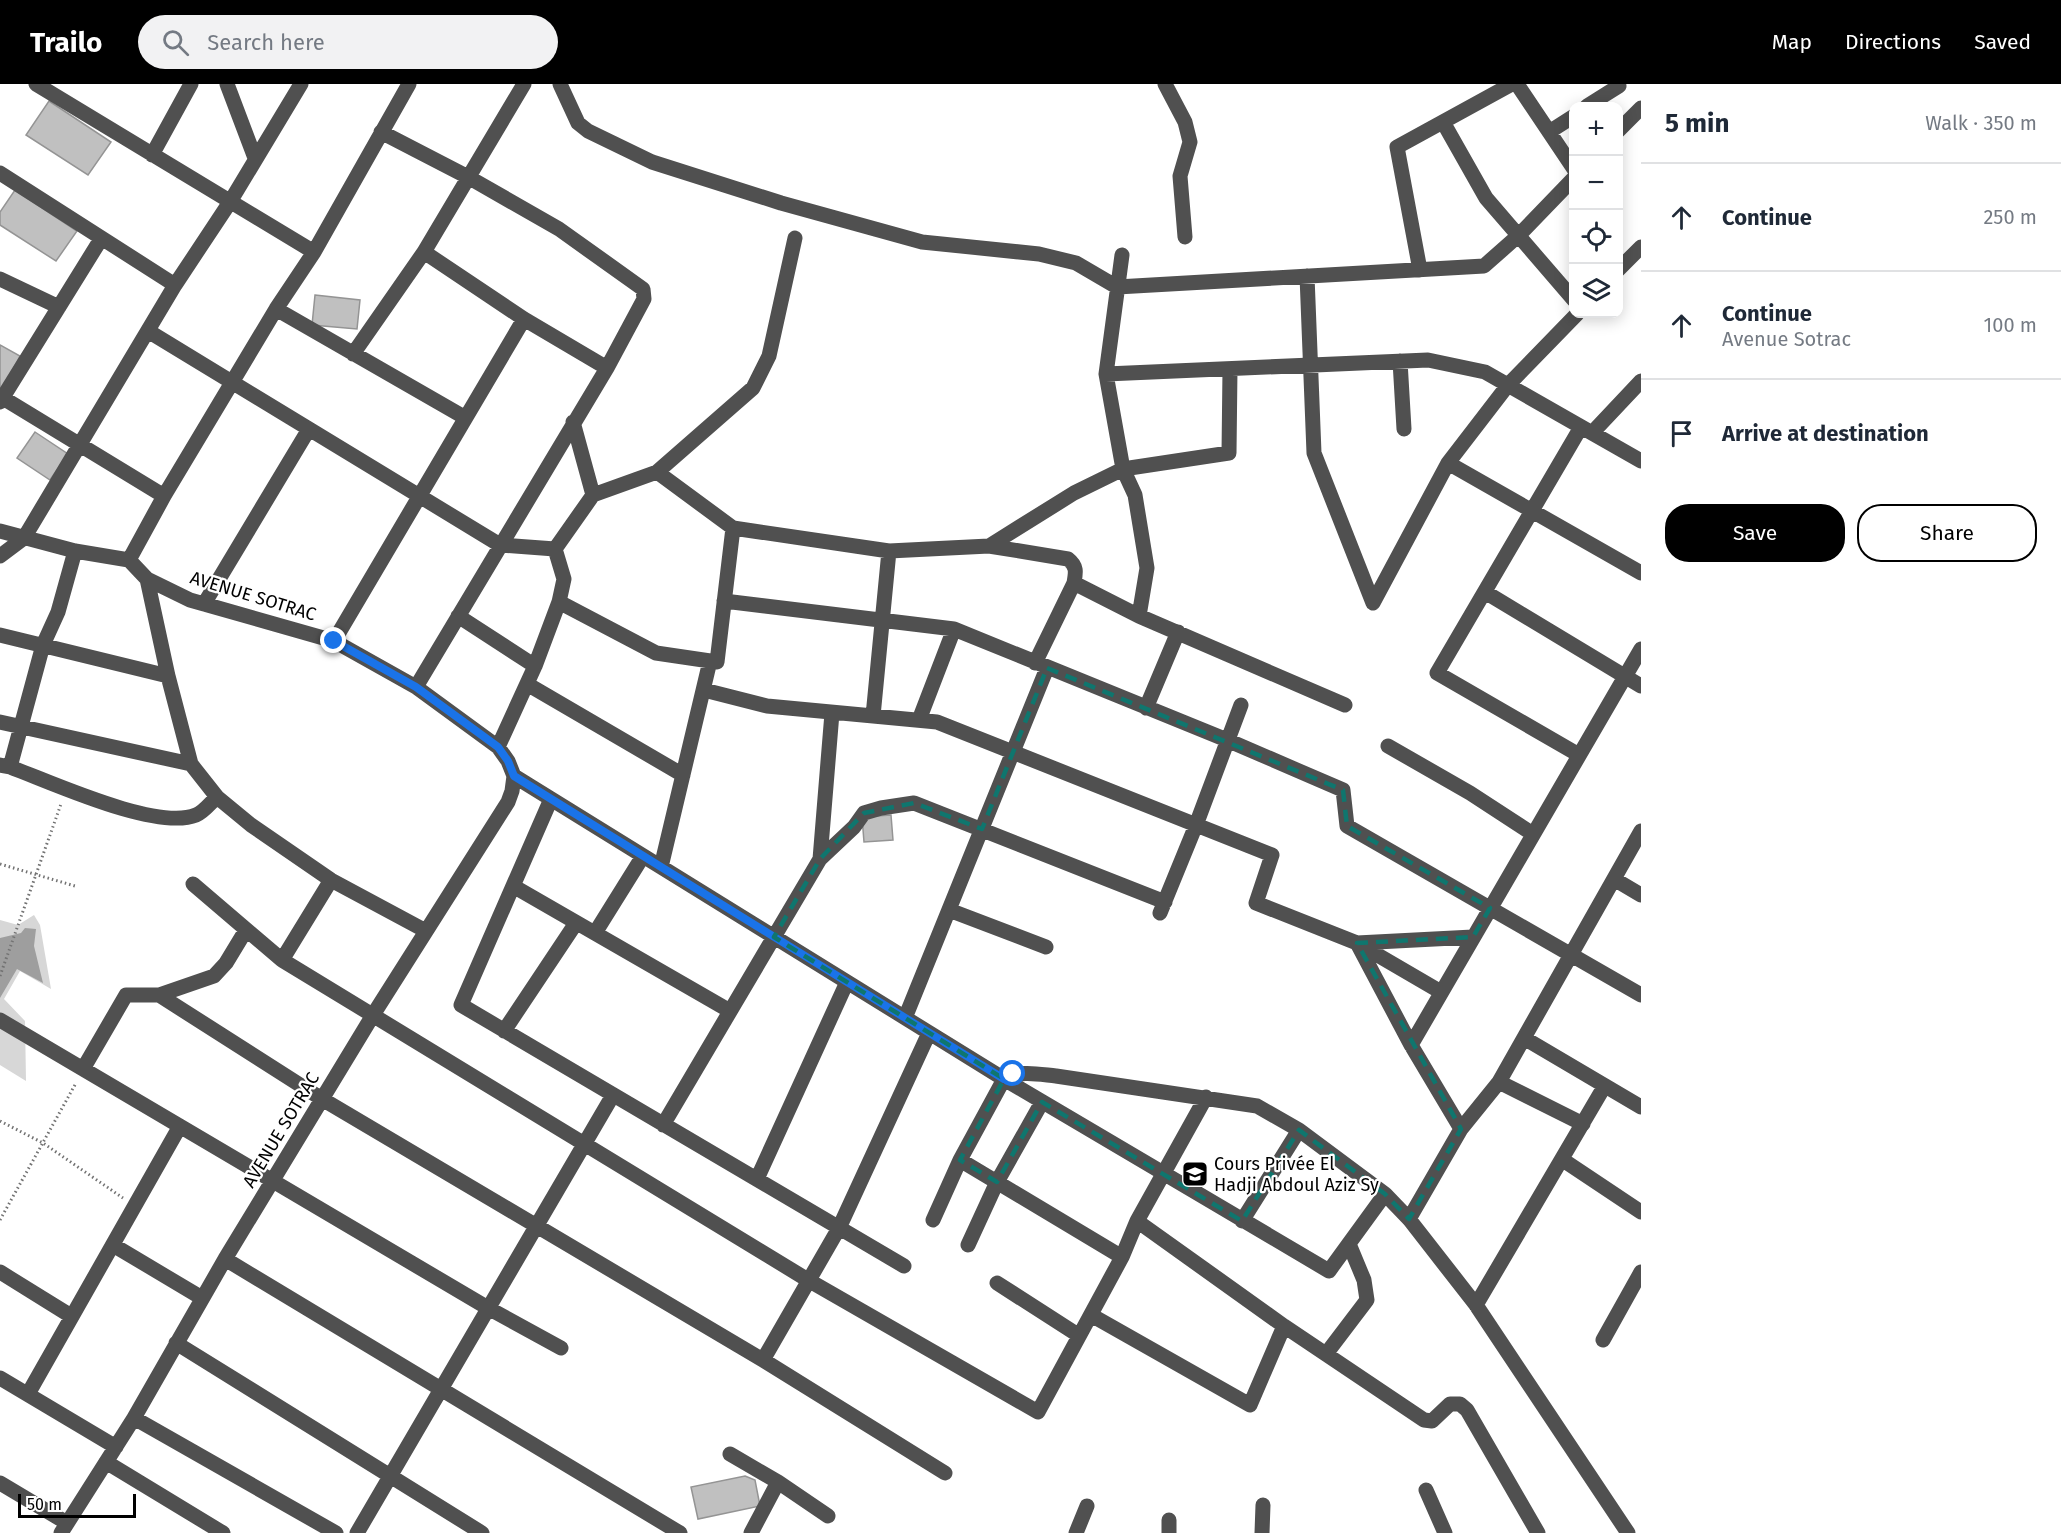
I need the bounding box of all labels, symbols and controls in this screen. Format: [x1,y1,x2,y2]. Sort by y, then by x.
search box [138,15,558,69]
text: Trailo [30,26,102,59]
icon: search [159,26,192,59]
text: Search here [207,29,325,56]
text: Map [1772,29,1812,55]
text: Directions [1845,29,1941,55]
text: Saved [1974,29,2031,55]
map controls [1569,102,1623,318]
button: + [1569,102,1623,156]
text: 5 min [1665,108,1729,139]
text: Walk · 350 m [1925,111,2037,135]
button: − [1569,156,1623,210]
icon: ahead [1665,201,1698,234]
text: Continue [1722,204,1812,231]
text: 250 m [1983,205,2037,229]
button: locate [1569,210,1623,264]
button: layers [1569,264,1623,318]
text: Continue [1722,300,1812,327]
icon: ahead [1665,309,1698,342]
text: 100 m [1984,313,2037,337]
text: Avenue Sotrac [1722,327,1851,351]
icon: arrive [1665,417,1698,450]
text: Arrive at destination [1722,420,1929,447]
button: Save [1665,504,1845,562]
button: Share [1857,504,2037,562]
street label: AVENUE SOTRAC [187,566,319,626]
route end [320,627,346,653]
route start [999,1060,1025,1086]
street label: AVENUE SOTRAC [238,1068,324,1192]
place label: Cours Privée El Hadji Abdoul Aziz Sy [1214,1153,1379,1196]
school or university icon: Cours Privée El Hadji Abdoul Aziz Sy [1180,1159,1210,1189]
scale bar [18,1491,136,1518]
text: 50 m [27,1495,62,1514]

